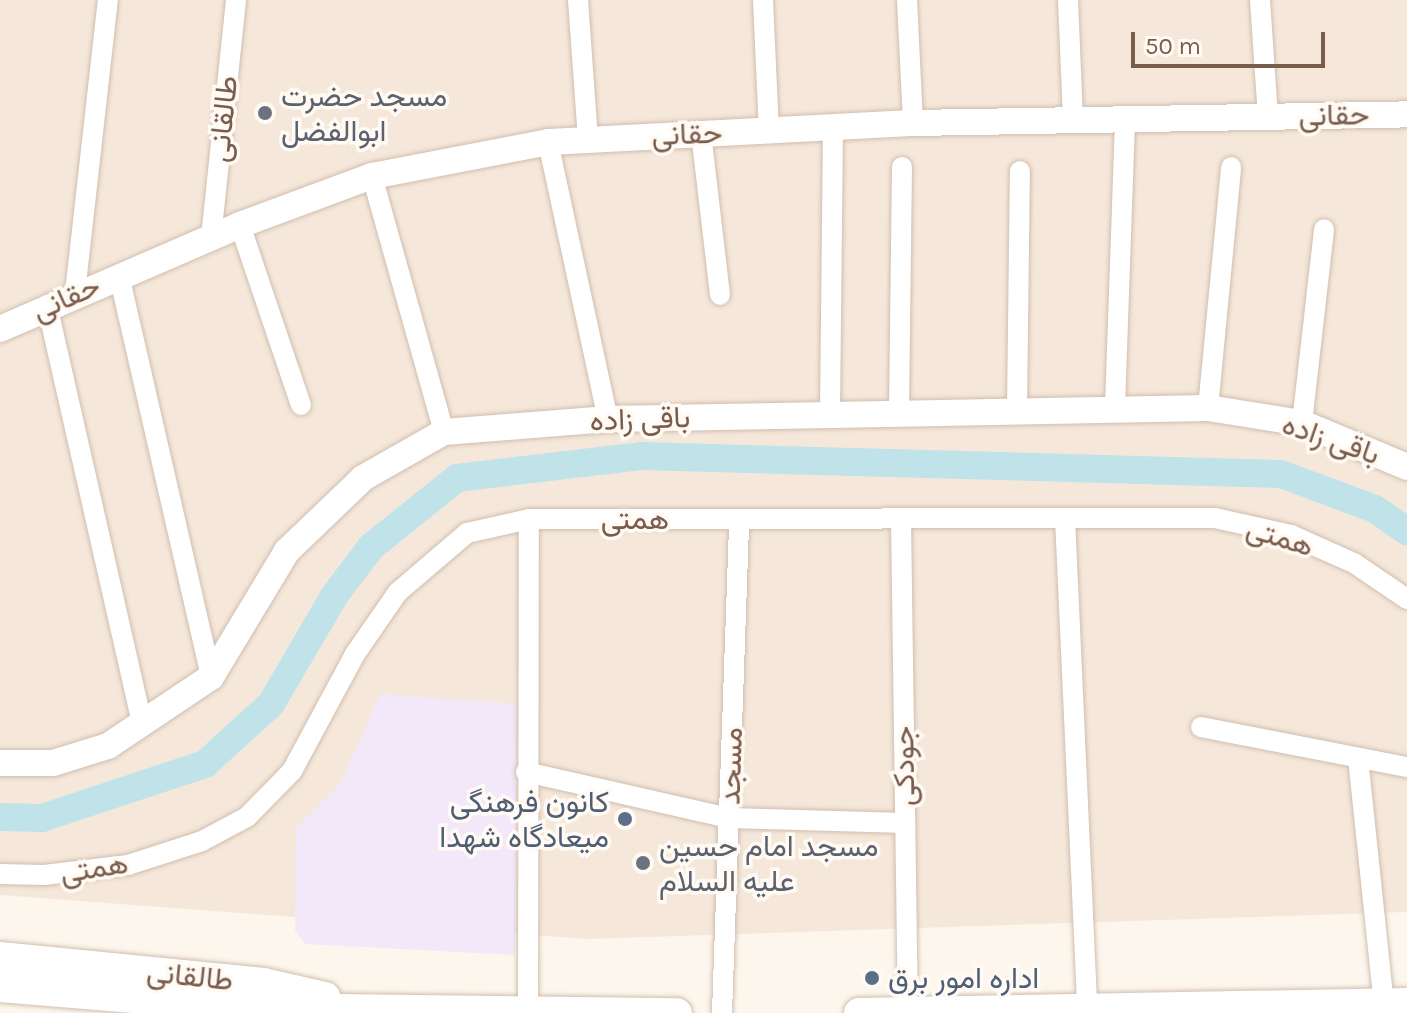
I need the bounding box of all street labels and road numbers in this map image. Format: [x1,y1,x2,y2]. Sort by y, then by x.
street label: طالقانی [201,74,245,164]
street label: حقانی [1298,96,1370,134]
street label: حقانی [651,115,723,153]
street label: حقانی [26,267,106,329]
street label: باقی زاده [589,399,691,439]
street label: باقی زاده [1278,406,1384,472]
street label: همتی [601,501,669,537]
street label: همتی [1242,510,1318,564]
street label: جودکی [885,726,923,806]
street label: مسجد [712,727,750,805]
street label: همتی [57,845,131,891]
street label: طالقانی [145,954,235,998]

